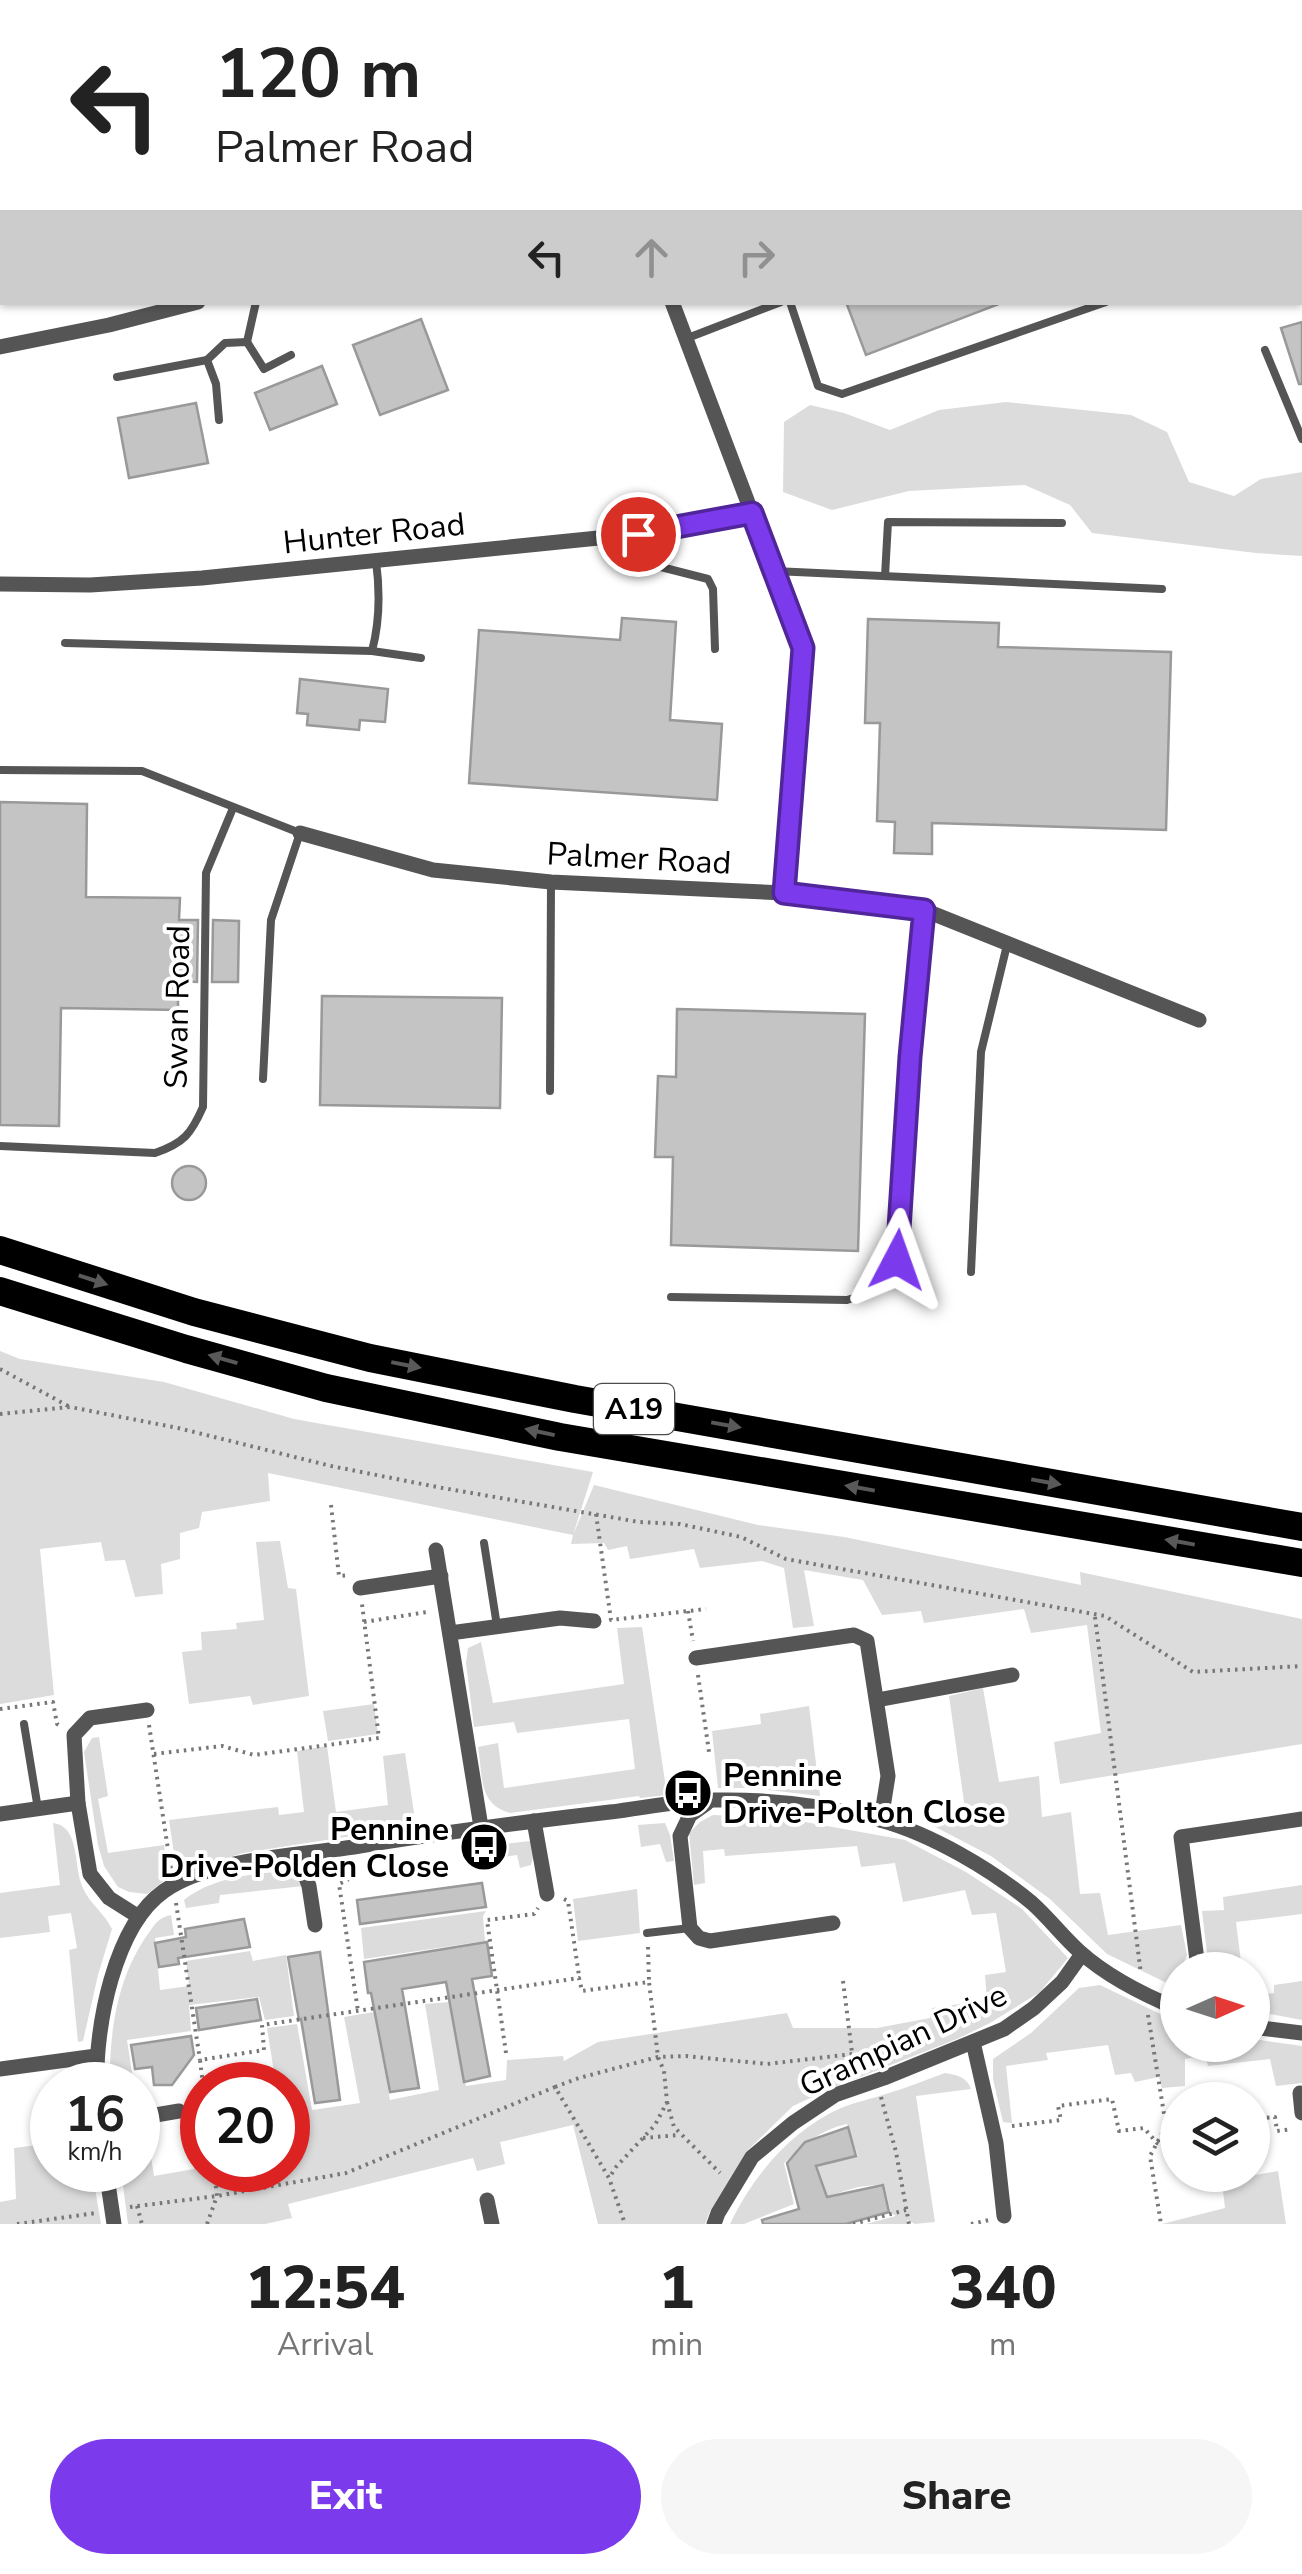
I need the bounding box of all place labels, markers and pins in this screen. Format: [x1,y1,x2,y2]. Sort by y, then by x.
pin [596,492,681,577]
place label: Pennine Drive-Polton Close [723,1754,1006,1834]
bus stop icon: Pennine Drive-Polton Close [662,1767,714,1819]
place label: Pennine Drive-Polden Close [160,1808,449,1888]
bus stop icon: Pennine Drive-Polden Close [458,1821,510,1873]

